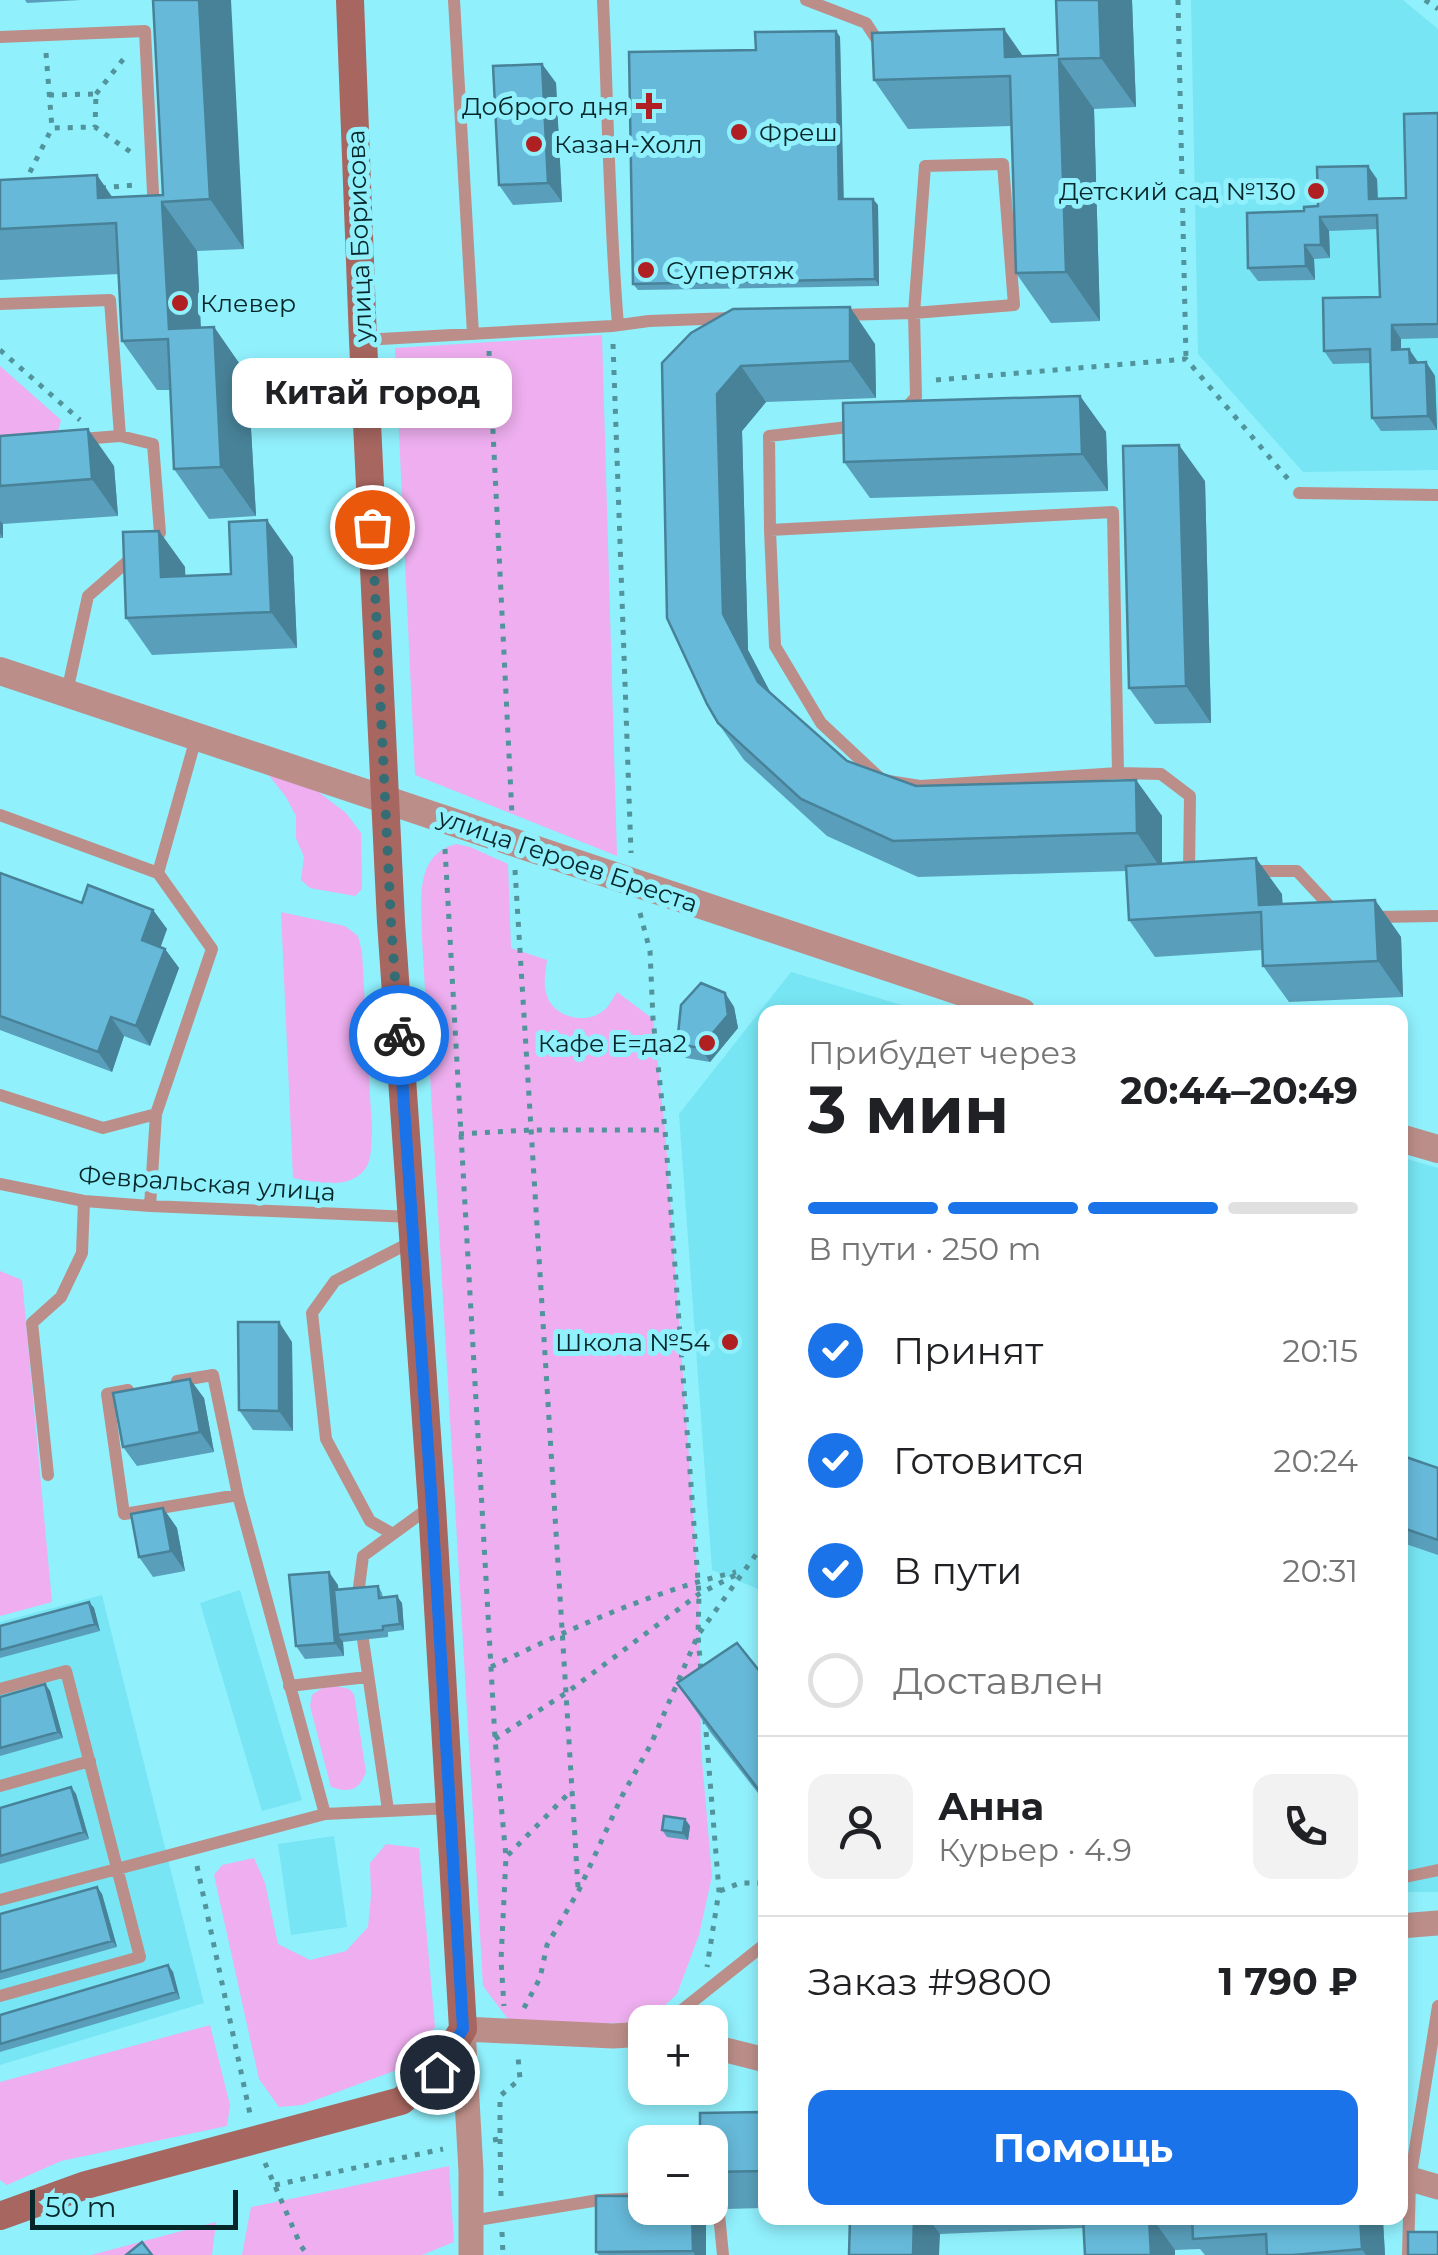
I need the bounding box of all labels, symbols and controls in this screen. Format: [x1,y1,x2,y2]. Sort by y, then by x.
place label: Доброго дня [462,91,629,121]
marker: Доброго дня [638,95,660,117]
place label: Фреш [759,117,838,147]
marker: Фреш [728,121,750,143]
street label: улица Борисова [340,129,378,344]
place label: Казан-Холл [554,129,703,159]
marker: Казан-Холл [523,133,545,155]
place label: Детский сад №130 [1059,176,1296,206]
marker: Детский сад №130 [1305,180,1327,202]
place label: Супертяж [666,255,794,285]
marker: Супертяж [635,259,657,281]
place label: Клевер [200,288,296,318]
marker: Клевер [169,292,191,314]
callout: Китай город [232,357,512,427]
text: Китай город [264,373,480,412]
pin [330,485,415,570]
icon: bag [345,500,400,555]
street label: улица Героев Бреста [433,801,702,919]
courier [349,985,449,1085]
icon: bike [372,1008,427,1063]
place label: Кафе Е=да2 [538,1028,687,1058]
marker: Кафе Е=да2 [696,1032,718,1054]
text: Прибудет через [808,1033,1077,1072]
text: 20:44–20:49 [1120,1067,1358,1114]
text: 3 мин [808,1070,1009,1149]
street label: Февральская улица [77,1159,337,1207]
text: В пути · 250 m [808,1229,1042,1268]
icon: check [808,1323,863,1378]
place label: Школа №54 [555,1327,710,1357]
text: Принят [893,1327,1043,1374]
marker: Школа №54 [719,1331,741,1353]
text: 20:15 [1282,1331,1358,1370]
icon: check [808,1433,863,1488]
text: Готовится [893,1437,1085,1484]
text: 20:24 [1273,1441,1358,1480]
icon: check [808,1543,863,1598]
text: В пути [893,1547,1022,1594]
text: 20:31 [1282,1551,1358,1590]
text: Доставлен [893,1657,1104,1704]
button: person [808,1774,913,1879]
button: phone [1253,1774,1358,1879]
text: Анна [938,1783,1044,1830]
text: Курьер · 4.9 [938,1830,1132,1869]
text: Заказ #9800 [808,1958,1052,2005]
text: 1 790 ₽ [1219,1958,1358,2005]
map controls [628,2005,728,2225]
button: + [628,2005,728,2105]
pin [395,2030,480,2115]
icon: home [410,2045,465,2100]
button: Помощь [808,2090,1358,2205]
button: − [628,2125,728,2225]
scale bar [30,2185,238,2230]
text: 50 m [45,2190,116,2224]

